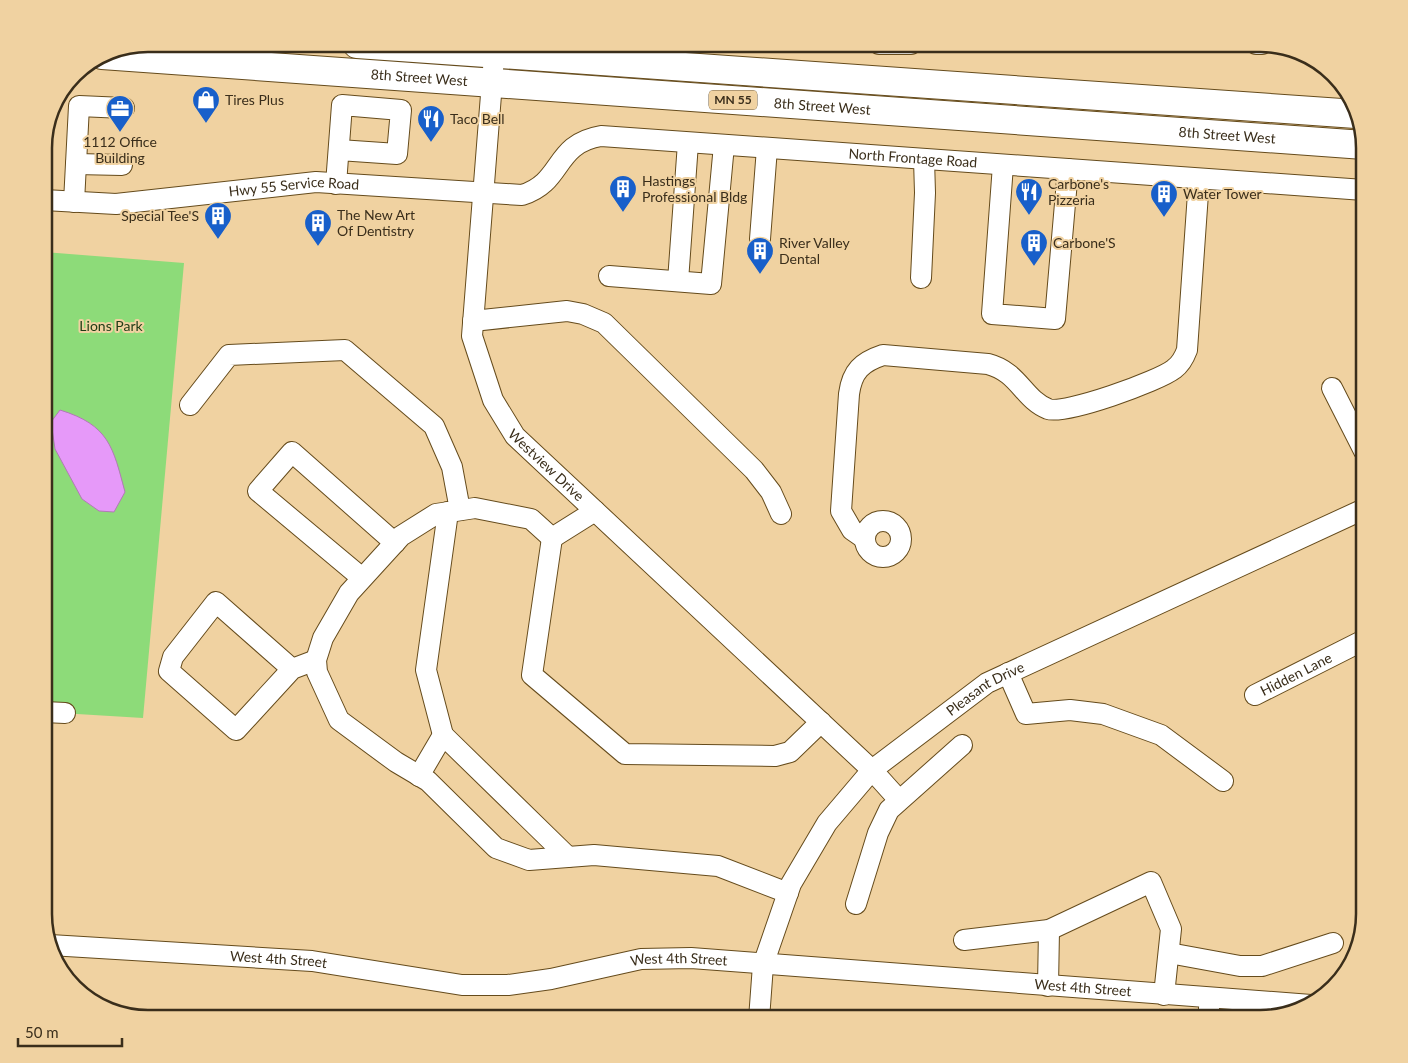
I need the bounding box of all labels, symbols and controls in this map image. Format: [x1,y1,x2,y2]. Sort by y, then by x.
street label: 8th Street West [370,65,468,89]
shop icon: Tires Plus [191,85,221,124]
road number: MN 55 [709,90,757,110]
place label: Tires Plus [225,91,284,108]
office icon: 1112 Office Building [105,94,135,133]
street label: 8th Street West [773,94,871,118]
restaurant icon: Taco Bell [416,104,446,143]
place label: Taco Bell [450,110,505,127]
street label: 8th Street West [1178,123,1276,147]
place label: 1112 Office Building [83,133,157,166]
street label: North Frontage Road [848,145,978,171]
place label: Hastings Professional Bldg [642,172,747,205]
street label: Hwy 55 Service Road [228,173,360,200]
building icon: Hastings Professional Bldg [608,174,638,213]
place label: Carbone's Pizzeria [1048,175,1109,208]
restaurant icon: Carbone's Pizzeria [1014,177,1044,216]
building icon: Water Tower [1149,179,1179,218]
place label: Water Tower [1183,185,1262,202]
building icon: Special Tee'S [203,201,233,240]
place label: The New Art Of Dentistry [337,206,415,239]
place label: Special Tee'S [121,207,199,224]
building icon: The New Art Of Dentistry [303,208,333,247]
building icon: Carbone'S [1019,228,1049,267]
place label: River Valley Dental [779,234,851,267]
place label: Carbone'S [1053,234,1116,251]
building icon: River Valley Dental [745,236,775,275]
park label: Lions Park [79,317,144,334]
street label: Westview Drive [505,425,588,504]
street label: Hidden Lane [1257,649,1334,699]
street label: Pleasant Drive [943,658,1027,719]
street label: West 4th Street [230,947,328,971]
street label: West 4th Street [629,949,728,969]
street label: West 4th Street [1034,975,1132,999]
scale bar [18,1016,121,1048]
text: 50 m [25,1023,59,1041]

